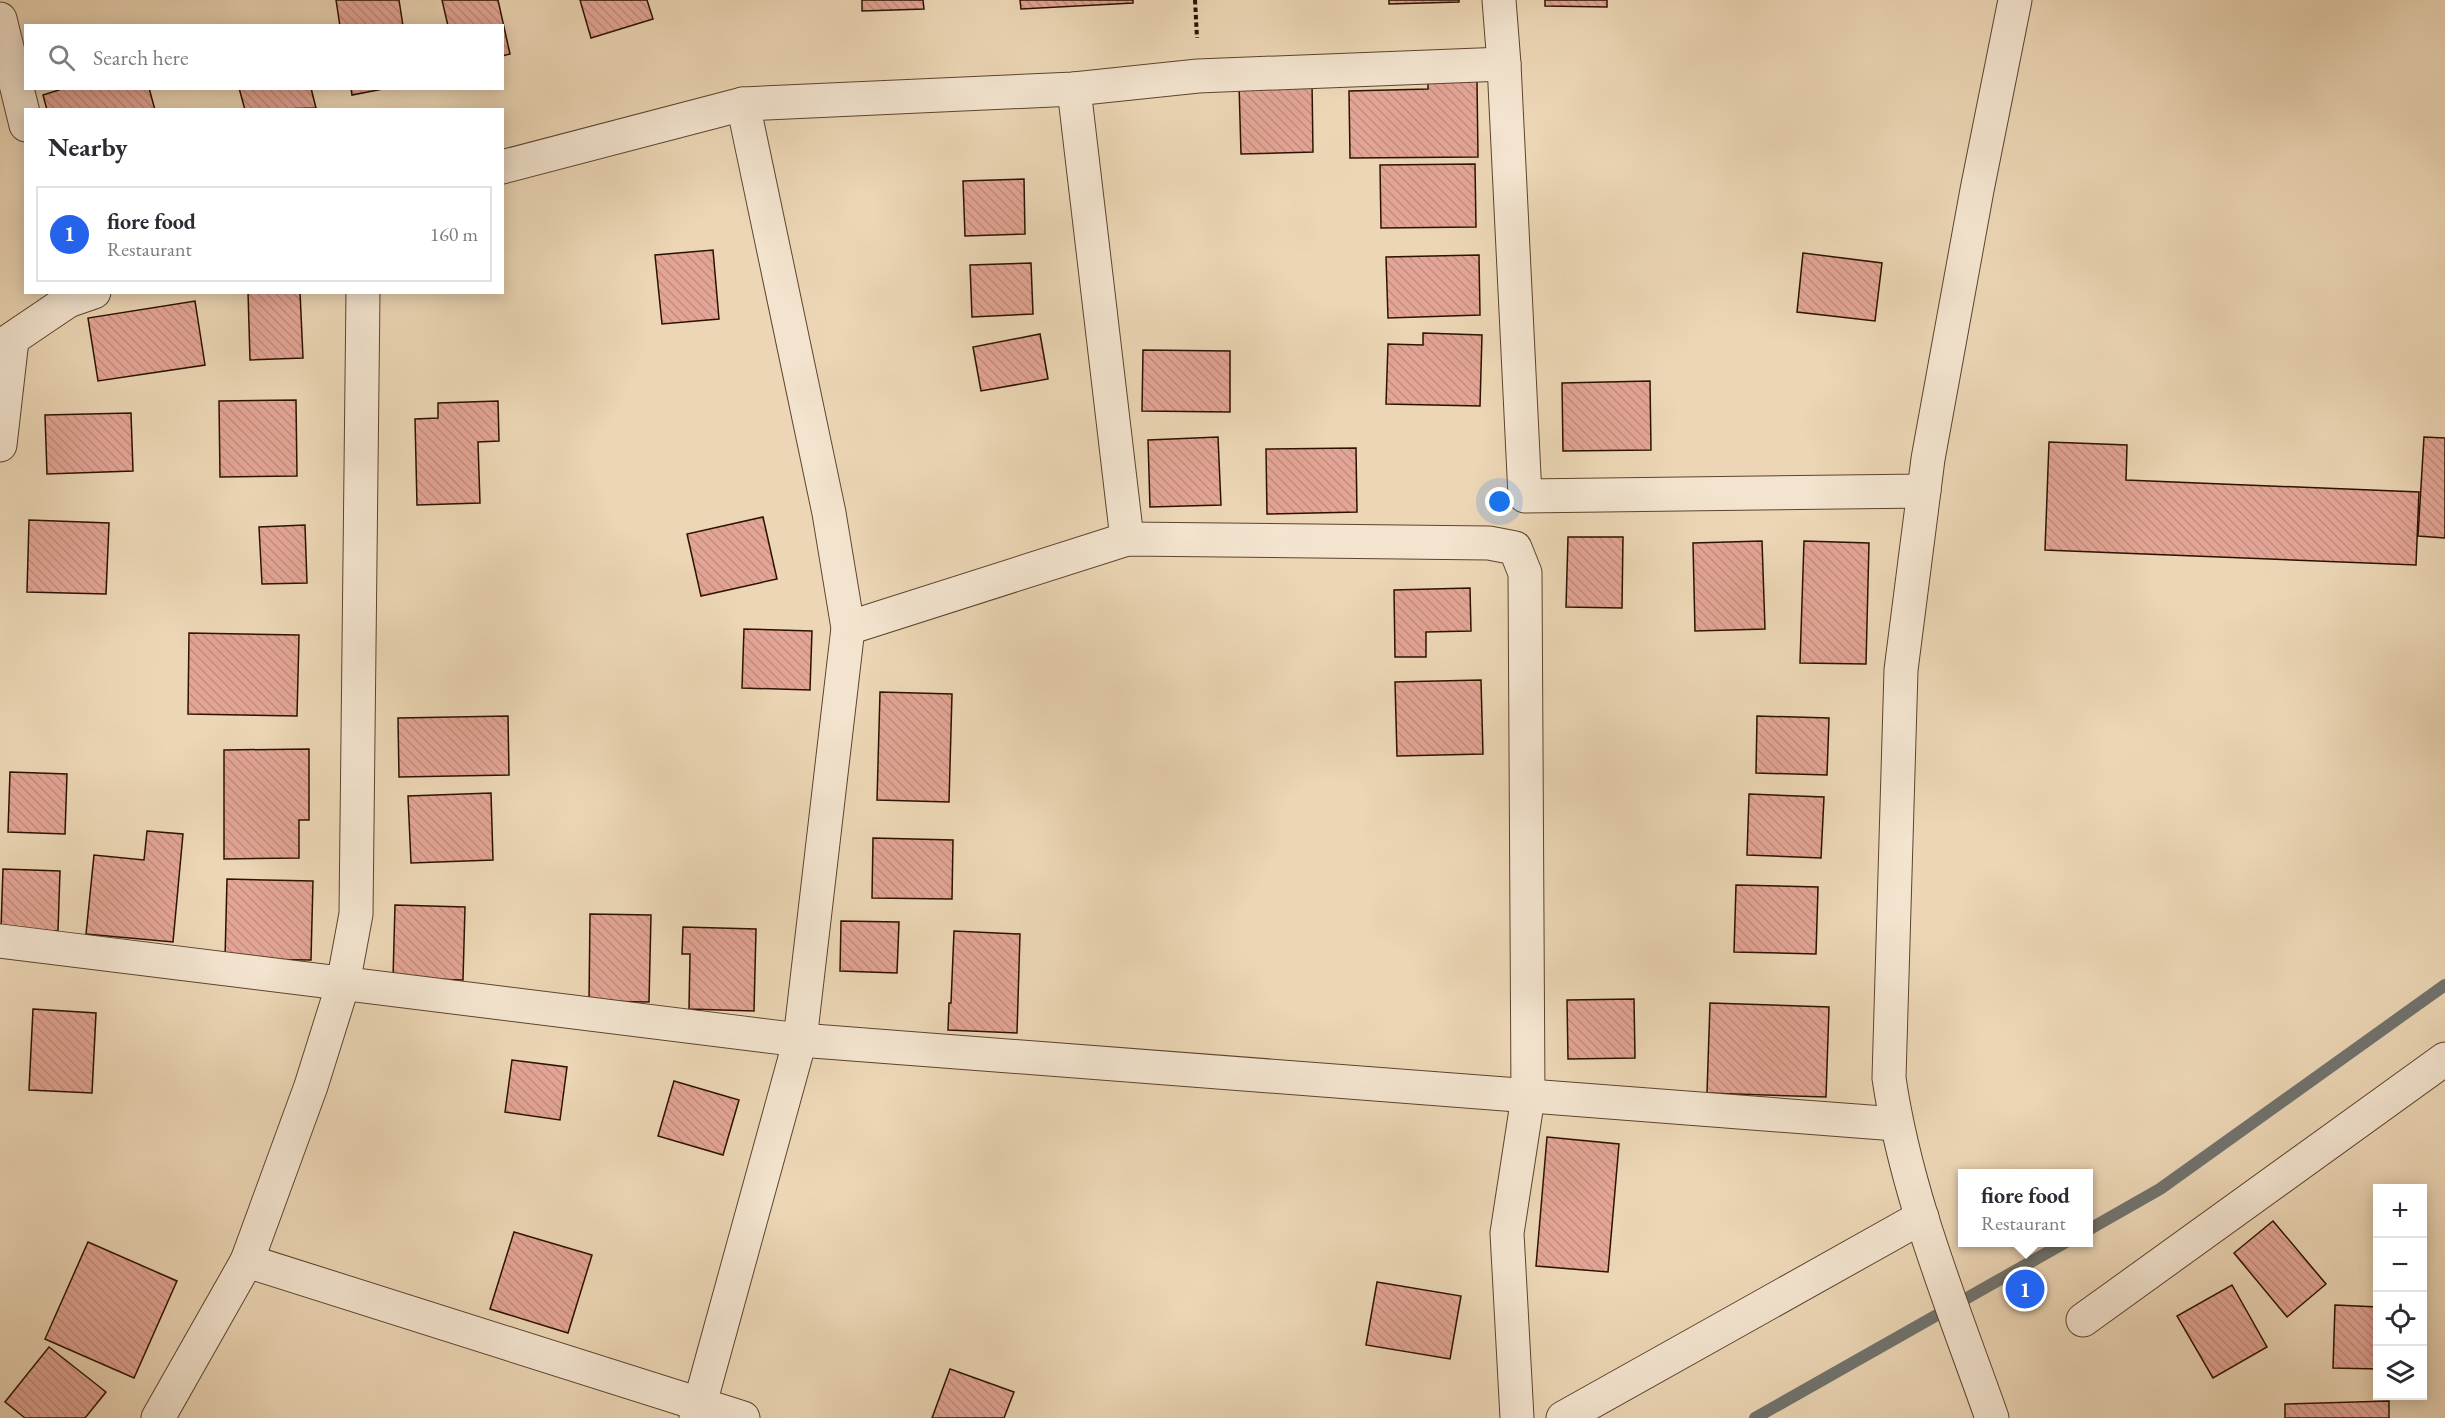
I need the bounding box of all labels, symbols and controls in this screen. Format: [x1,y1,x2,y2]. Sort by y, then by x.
search box [24,24,504,90]
icon: search [45,41,78,74]
text: Search here [93,43,188,72]
text: Nearby [48,130,128,164]
text: fiore food [107,207,196,236]
text: 1 [64,221,75,247]
text: 160 m [430,221,478,247]
text: Restaurant [107,236,192,262]
your location [1485,487,1514,516]
popup [1958,1169,2093,1247]
text: fiore food [1981,1181,2070,1210]
map controls [2373,1184,2427,1400]
button: + [2373,1184,2427,1238]
text: Restaurant [1981,1210,2066,1236]
button: − [2373,1238,2427,1292]
pin: 1 [2006,1266,2044,1312]
button: locate [2373,1292,2427,1346]
button: layers [2373,1346,2427,1400]

